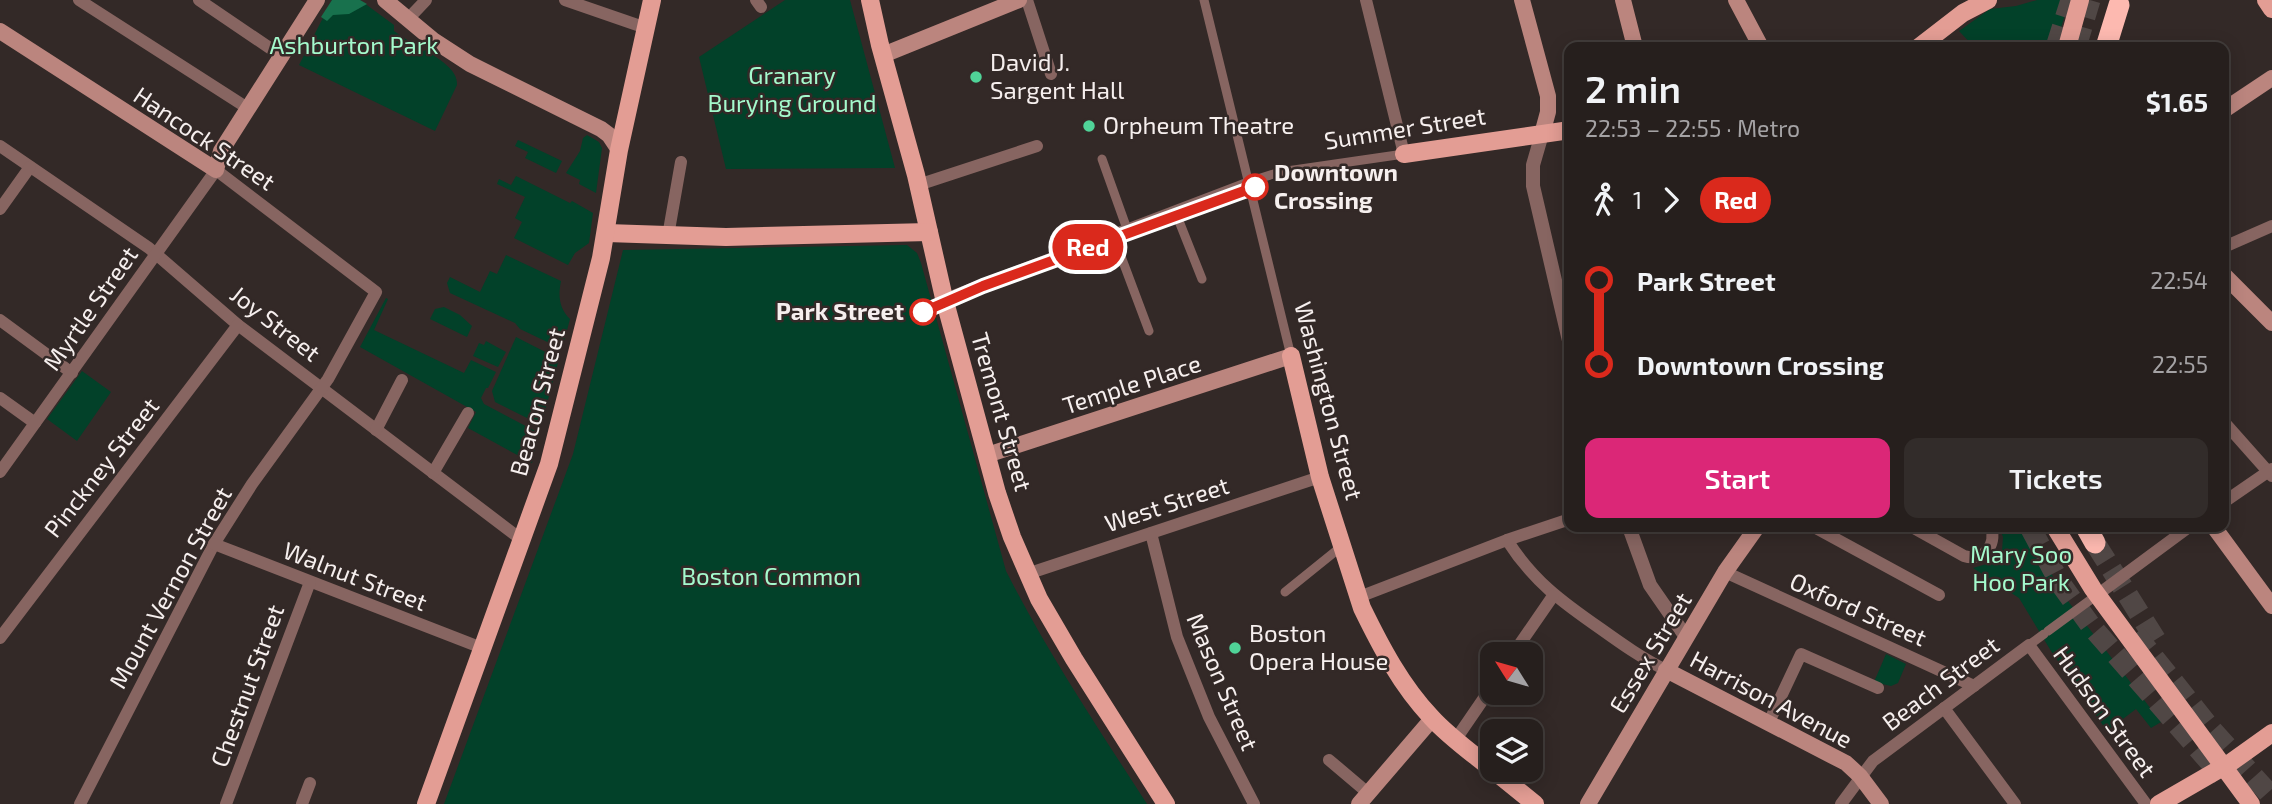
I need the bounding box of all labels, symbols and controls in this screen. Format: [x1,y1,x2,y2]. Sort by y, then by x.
park label: Ashburton Park [269,30,439,59]
place label: David J. Sargent Hall [990,47,1124,104]
park label: Granary Burying Ground [708,60,876,117]
text: 2 min [1585,65,1681,111]
marker: David J. Sargent Hall [968,69,984,85]
street label: Hancock Street [129,80,281,196]
text: $1.65 [2146,86,2208,117]
street label: Summer Street [1322,100,1488,155]
place label: Orpheum Theatre [1103,110,1294,139]
text: 22:53 – 22:55 · Metro [1585,114,1800,142]
marker: Orpheum Theatre [1081,118,1097,134]
place label: Downtown Crossing [1274,157,1398,214]
marker: Downtown Crossing [1242,174,1268,200]
icon: walk [1585,181,1623,219]
icon: forward [1652,181,1690,219]
text: Red [1714,185,1757,214]
text: 1 [1633,186,1642,214]
line badge: Red [1048,224,1128,270]
text: Red [1066,232,1110,261]
street label: Myrtle Street [36,241,143,376]
text: Park Street [1637,265,1776,296]
text: 22:54 [2150,266,2208,294]
street label: Joy Street [225,279,327,367]
place label: Park Street [776,296,904,325]
street label: Washington Street [1289,298,1370,503]
marker: Park Street [910,299,936,325]
street label: Beacon Street [503,324,570,479]
street label: Tremont Street [966,329,1039,494]
street label: Temple Place [1059,348,1204,420]
text: Downtown Crossing [1637,349,1884,380]
text: 22:55 [2152,350,2208,378]
street label: Pinckney Street [37,392,164,543]
button: Start [1585,438,1890,518]
button: Tickets [1904,438,2208,518]
street label: West Street [1101,470,1232,537]
street label: Mount Vernon Street [102,481,237,693]
street label: Walnut Street [280,535,431,616]
park label: Mary Soo Hoo Park [1970,539,2072,596]
park label: Boston Common [681,561,861,590]
street label: Oxford Street [1786,566,1931,652]
street label: Essex Street [1602,587,1697,718]
street label: Chestnut Street [204,600,289,771]
street label: Mason Street [1182,609,1265,754]
place label: Boston Opera House [1249,618,1388,675]
street label: Beach Street [1876,629,2004,736]
marker: Boston Opera House [1227,640,1243,656]
street label: Hudson Street [2048,640,2163,782]
north arrow [1480,642,1544,705]
map controls [1480,642,1543,782]
street label: Harrison Avenue [1686,644,1858,754]
button: layers [1480,719,1543,782]

